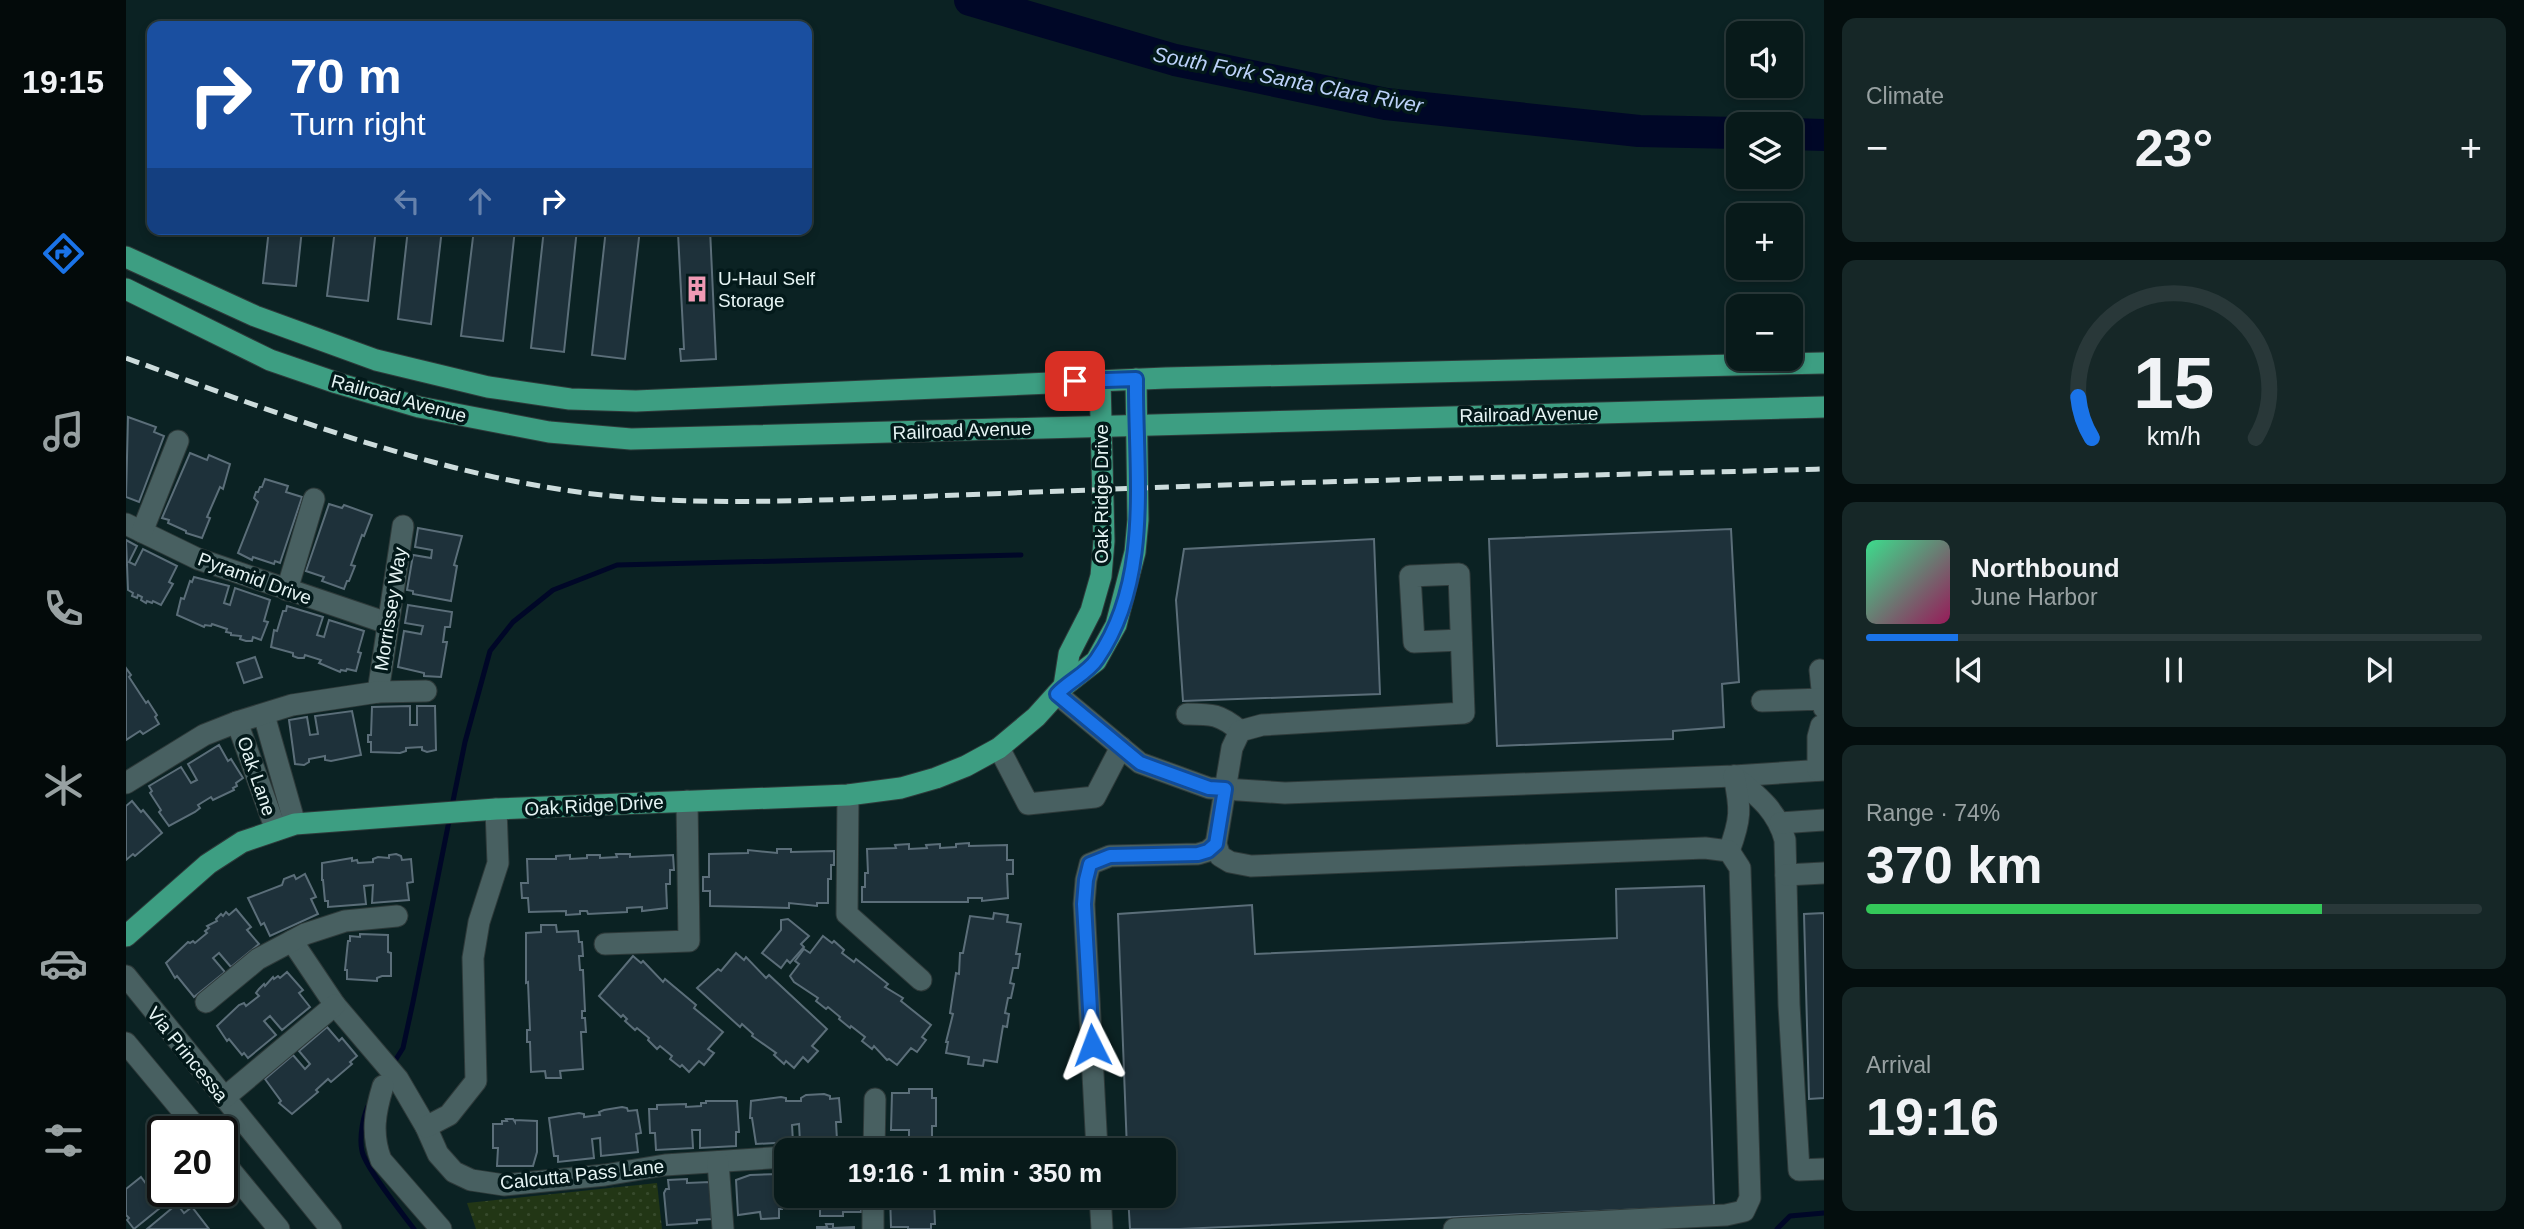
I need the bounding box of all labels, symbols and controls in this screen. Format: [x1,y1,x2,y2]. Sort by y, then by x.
map controls [1726,21,1803,371]
button: sound [1726,21,1803,98]
water label: South Fork Santa Clara River [1151,42,1426,117]
icon: right [175,49,266,140]
text: 70 m [290,49,402,103]
text: 19:15 [22,64,104,100]
text: Climate [1866,83,1944,109]
text: Turn right [290,106,426,142]
button: layers [1726,112,1803,189]
text: 23° [2135,119,2213,177]
text: − [1866,127,1888,169]
text: + [2460,127,2482,169]
icon: left [388,182,426,220]
icon: ahead [461,182,499,220]
icon: right [534,182,572,220]
button: + [1726,203,1803,280]
icon: directions [39,229,88,278]
place label: U-Haul Self Storage [718,268,816,311]
building icon: U-Haul Self Storage [682,274,712,304]
button: − [1726,294,1803,371]
text: 15 [2134,343,2214,424]
pin [1045,351,1105,411]
icon: arrive [1056,362,1094,400]
street label: Railroad Avenue [329,370,469,427]
street label: Railroad Avenue [1459,403,1599,426]
icon: music [39,407,88,456]
street label: Railroad Avenue [892,418,1032,443]
text: km/h [2147,422,2201,450]
street label: Oak Ridge Drive [1091,424,1112,564]
street label: Morrissey Way [370,545,411,672]
street label: Pyramid Drive [195,548,314,609]
text: Northbound [1971,553,2120,583]
icon: phone [39,584,88,633]
text: June Harbor [1971,584,2098,610]
icon: previous [1950,651,1988,689]
icon: pause [2155,651,2193,689]
icon: next [2360,651,2398,689]
street label: Oak Lane [233,734,280,819]
icon: climate [39,761,88,810]
street label: Oak Ridge Drive [524,791,664,820]
text: Range · 74% [1866,800,2000,826]
text: 370 km [1866,836,2042,894]
icon: car [39,939,88,988]
street label: Via Princessa [143,1003,232,1106]
position arrow [1055,1008,1129,1082]
text: Arrival [1866,1052,1931,1078]
text: 19:16 [1866,1088,1999,1146]
icon: filters [39,1116,88,1165]
speed limit sign: 20 [147,1116,238,1207]
street label: Calcutta Pass Lane [499,1155,665,1194]
text: 19:16 · 1 min · 350 m [848,1158,1102,1188]

